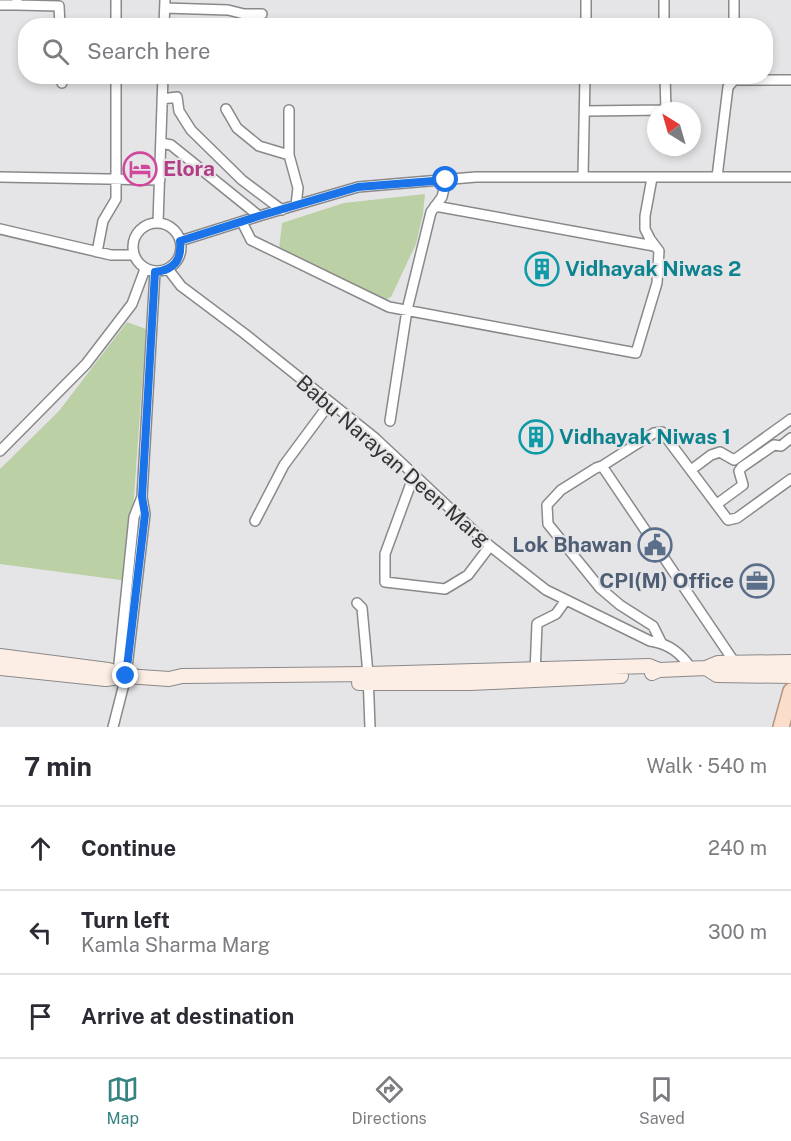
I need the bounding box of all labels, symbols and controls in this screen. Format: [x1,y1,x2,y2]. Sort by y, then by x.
search box [18,18,773,84]
icon: search [39,35,72,68]
text: Search here [87,38,211,64]
north arrow [647,102,701,156]
hotel icon: Elora [122,151,158,187]
place label: Elora [163,156,215,181]
route start [432,166,458,192]
building icon: Vidhayak Niwas 2 [524,251,560,287]
place label: Vidhayak Niwas 2 [565,256,741,281]
street label: Babu Narayan Deen Marg [291,370,495,552]
building icon: Vidhayak Niwas 1 [518,419,554,455]
place label: Vidhayak Niwas 1 [559,424,731,449]
public building icon: Lok Bhawan [637,527,673,563]
place label: Lok Bhawan [512,532,632,557]
office icon: CPI(M) Office [739,563,775,599]
place label: CPI(M) Office [599,568,734,593]
route end [112,662,138,688]
text: 7 min [24,751,92,782]
text: Walk · 540 m [647,754,767,778]
icon: ahead [24,832,57,865]
text: Continue [81,835,176,861]
text: 240 m [708,836,767,860]
text: Turn left [81,907,170,933]
icon: left [24,916,57,949]
text: 300 m [708,920,767,944]
text: Kamla Sharma Marg [81,933,270,957]
icon: arrive [24,1000,57,1033]
text: Arrive at destination [81,1003,294,1029]
tab: Map [106,1073,139,1128]
tab: Directions [352,1073,427,1128]
tab: Saved [639,1073,685,1128]

